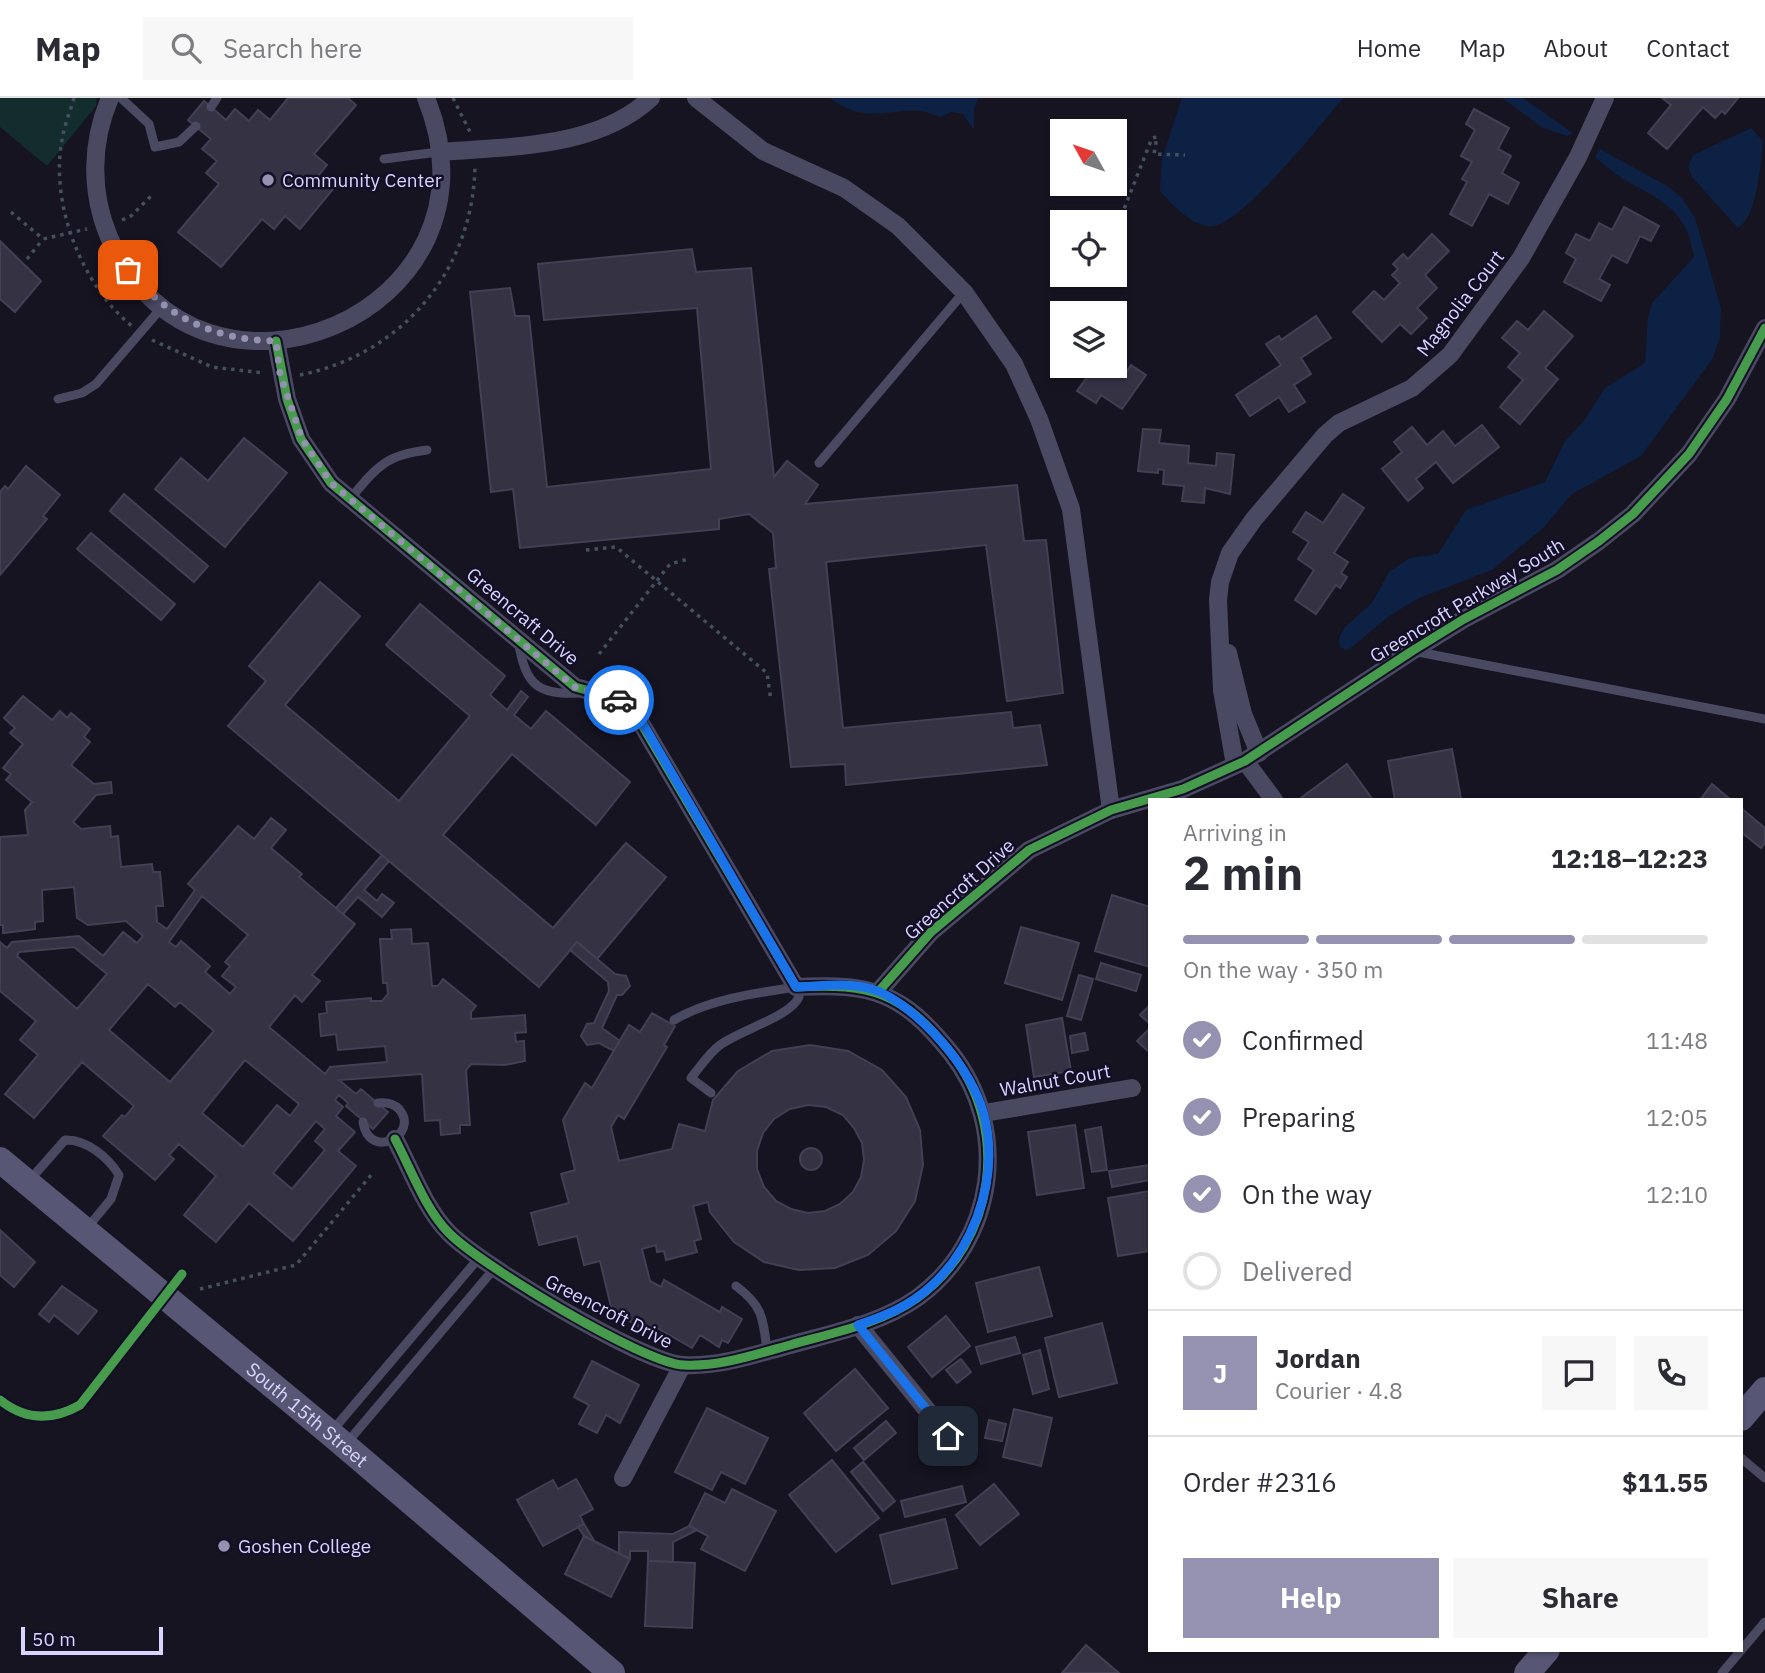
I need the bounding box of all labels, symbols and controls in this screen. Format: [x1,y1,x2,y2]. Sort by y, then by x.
search box [143,17,633,80]
text: Map [35,27,101,70]
icon: search [167,29,205,67]
text: Search here [223,31,362,65]
text: Home [1357,32,1421,64]
text: Map [1459,32,1505,64]
text: About [1543,32,1608,64]
text: Contact [1646,32,1730,64]
north arrow [1050,119,1127,196]
map controls [1050,119,1127,378]
place label: Community Center [282,168,442,192]
marker: Community Center [260,172,276,188]
button: locate [1050,210,1127,287]
pin [98,240,158,300]
street label: Magnolia Court [1411,245,1509,361]
icon: bag [109,251,147,289]
button: layers [1050,301,1127,378]
street label: Greencroft Parkway South [1365,532,1569,668]
street label: Greencraft Drive [462,562,584,670]
courier [584,665,654,735]
icon: car [600,681,638,719]
text: Arriving in [1183,817,1287,847]
street label: Greencroft Drive [899,833,1019,945]
text: 12:18–12:23 [1551,841,1708,875]
text: 2 min [1183,843,1303,903]
text: On the way · 350 m [1183,954,1383,984]
icon: check [1183,1021,1221,1059]
text: Confirmed [1242,1023,1364,1057]
text: 11:48 [1646,1025,1708,1055]
street label: Walnut Court [998,1058,1112,1102]
icon: check [1183,1098,1221,1136]
text: Preparing [1242,1100,1355,1134]
text: 12:05 [1646,1102,1708,1132]
icon: check [1183,1175,1221,1213]
text: On the way [1242,1177,1372,1211]
text: 12:10 [1646,1179,1708,1209]
text: Delivered [1242,1254,1353,1288]
street label: Greencroft Drive [541,1269,677,1353]
button: chat [1542,1336,1616,1410]
button: phone [1634,1336,1708,1410]
text: Jordan [1275,1341,1361,1375]
text: J [1213,1356,1227,1390]
street label: South 15th Street [241,1357,373,1472]
text: Courier · 4.8 [1275,1375,1403,1405]
pin [918,1406,978,1466]
icon: home [929,1417,967,1455]
text: Order #2316 [1183,1465,1337,1499]
text: $11.55 [1622,1465,1708,1499]
place label: Goshen College [238,1534,371,1558]
marker: Goshen College [216,1538,232,1554]
button: Help [1183,1558,1439,1638]
button: Share [1453,1558,1708,1638]
scale bar [21,1624,163,1656]
text: 50 m [32,1627,76,1651]

